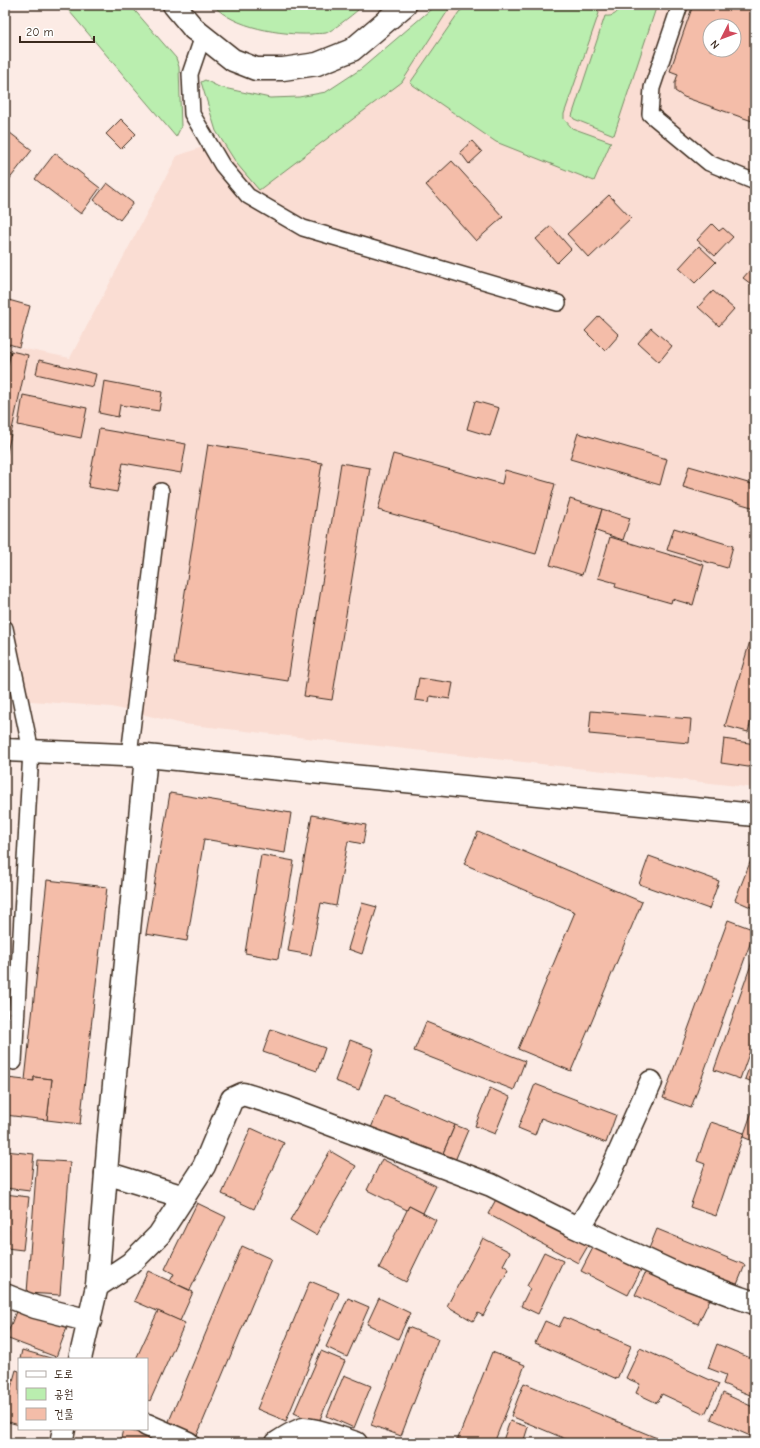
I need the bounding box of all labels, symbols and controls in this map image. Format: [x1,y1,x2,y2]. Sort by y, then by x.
scale bar [20,18,94,44]
north arrow [702,18,742,58]
text: 20 m [26,25,54,39]
text: N [708,37,722,51]
legend [18,1358,148,1430]
text: 도로 [54,1367,73,1381]
text: 공원 [54,1387,73,1401]
text: 건물 [54,1407,74,1421]

